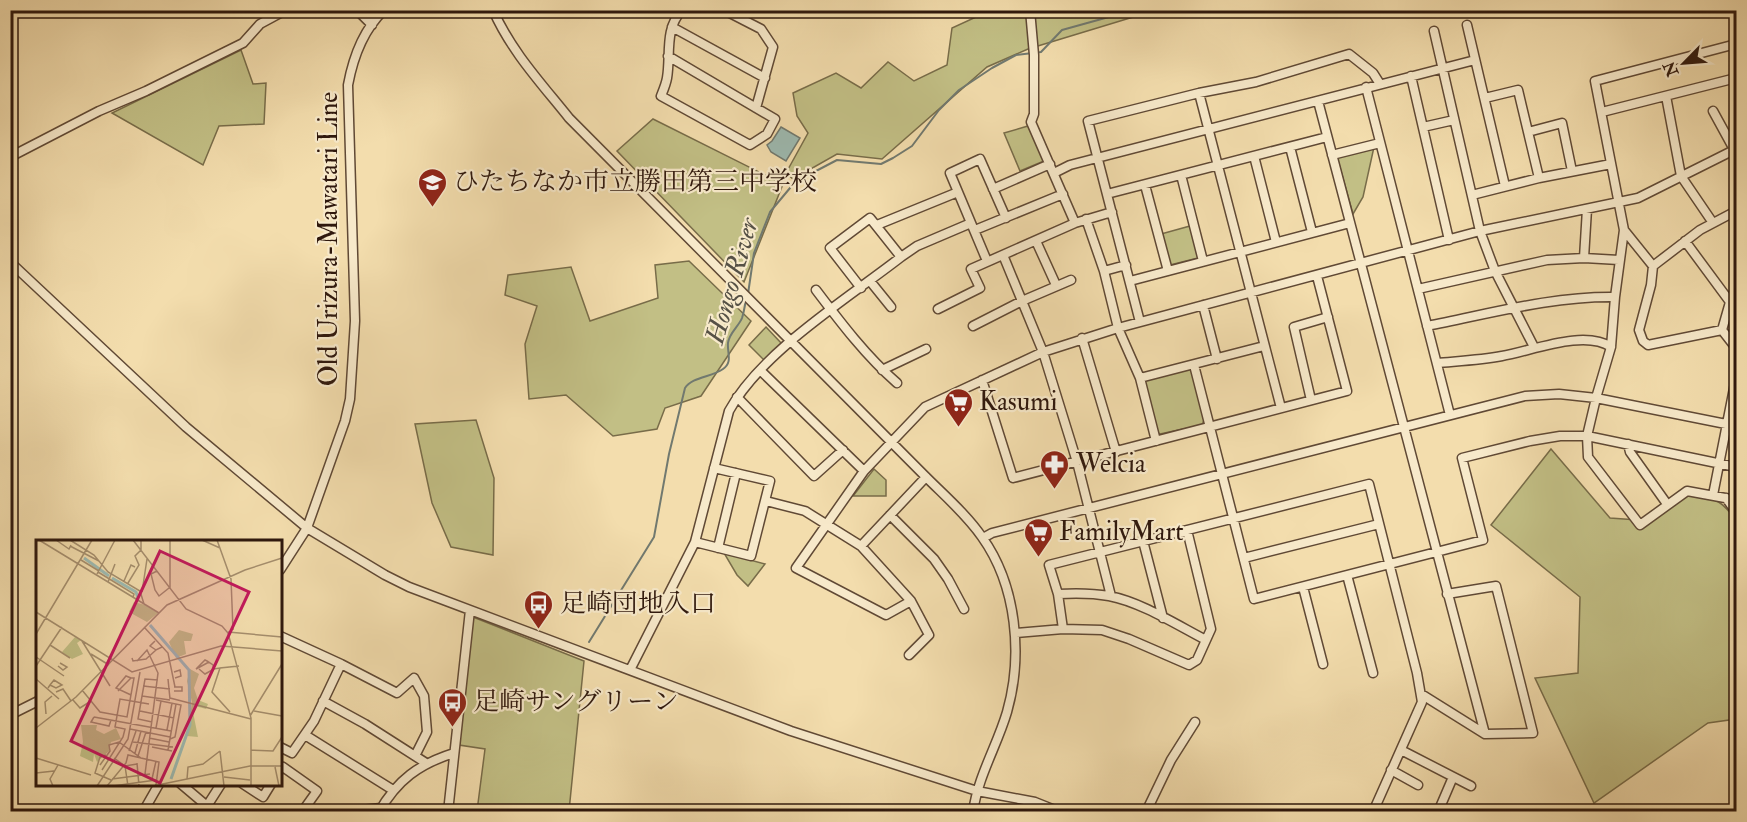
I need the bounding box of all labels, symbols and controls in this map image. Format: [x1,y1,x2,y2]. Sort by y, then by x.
north arrow [1654,33,1714,93]
text: N [1659,58,1684,81]
street label: Old Urizura-Mawatari Line [313,92,345,386]
school or university icon: ひたちなか市立勝田第三中学校 [416,166,448,208]
place label: ひたちなか市立勝田第三中学校 [453,166,817,198]
water label: Hongo River [698,213,766,350]
supermarket icon: Kasumi [942,386,974,428]
place label: Kasumi [979,386,1057,418]
pharmacy icon: Welcia [1039,448,1071,490]
place label: Welcia [1075,448,1146,480]
supermarket icon: FamilyMart [1022,516,1054,558]
place label: FamilyMart [1059,516,1184,548]
inset map [36,540,282,786]
bus stop icon: 足崎団地入口 [523,588,555,630]
place label: 足崎団地入口 [560,588,716,620]
bus stop icon: 足崎サングリーン [436,686,468,728]
place label: 足崎サングリーン [473,686,679,718]

